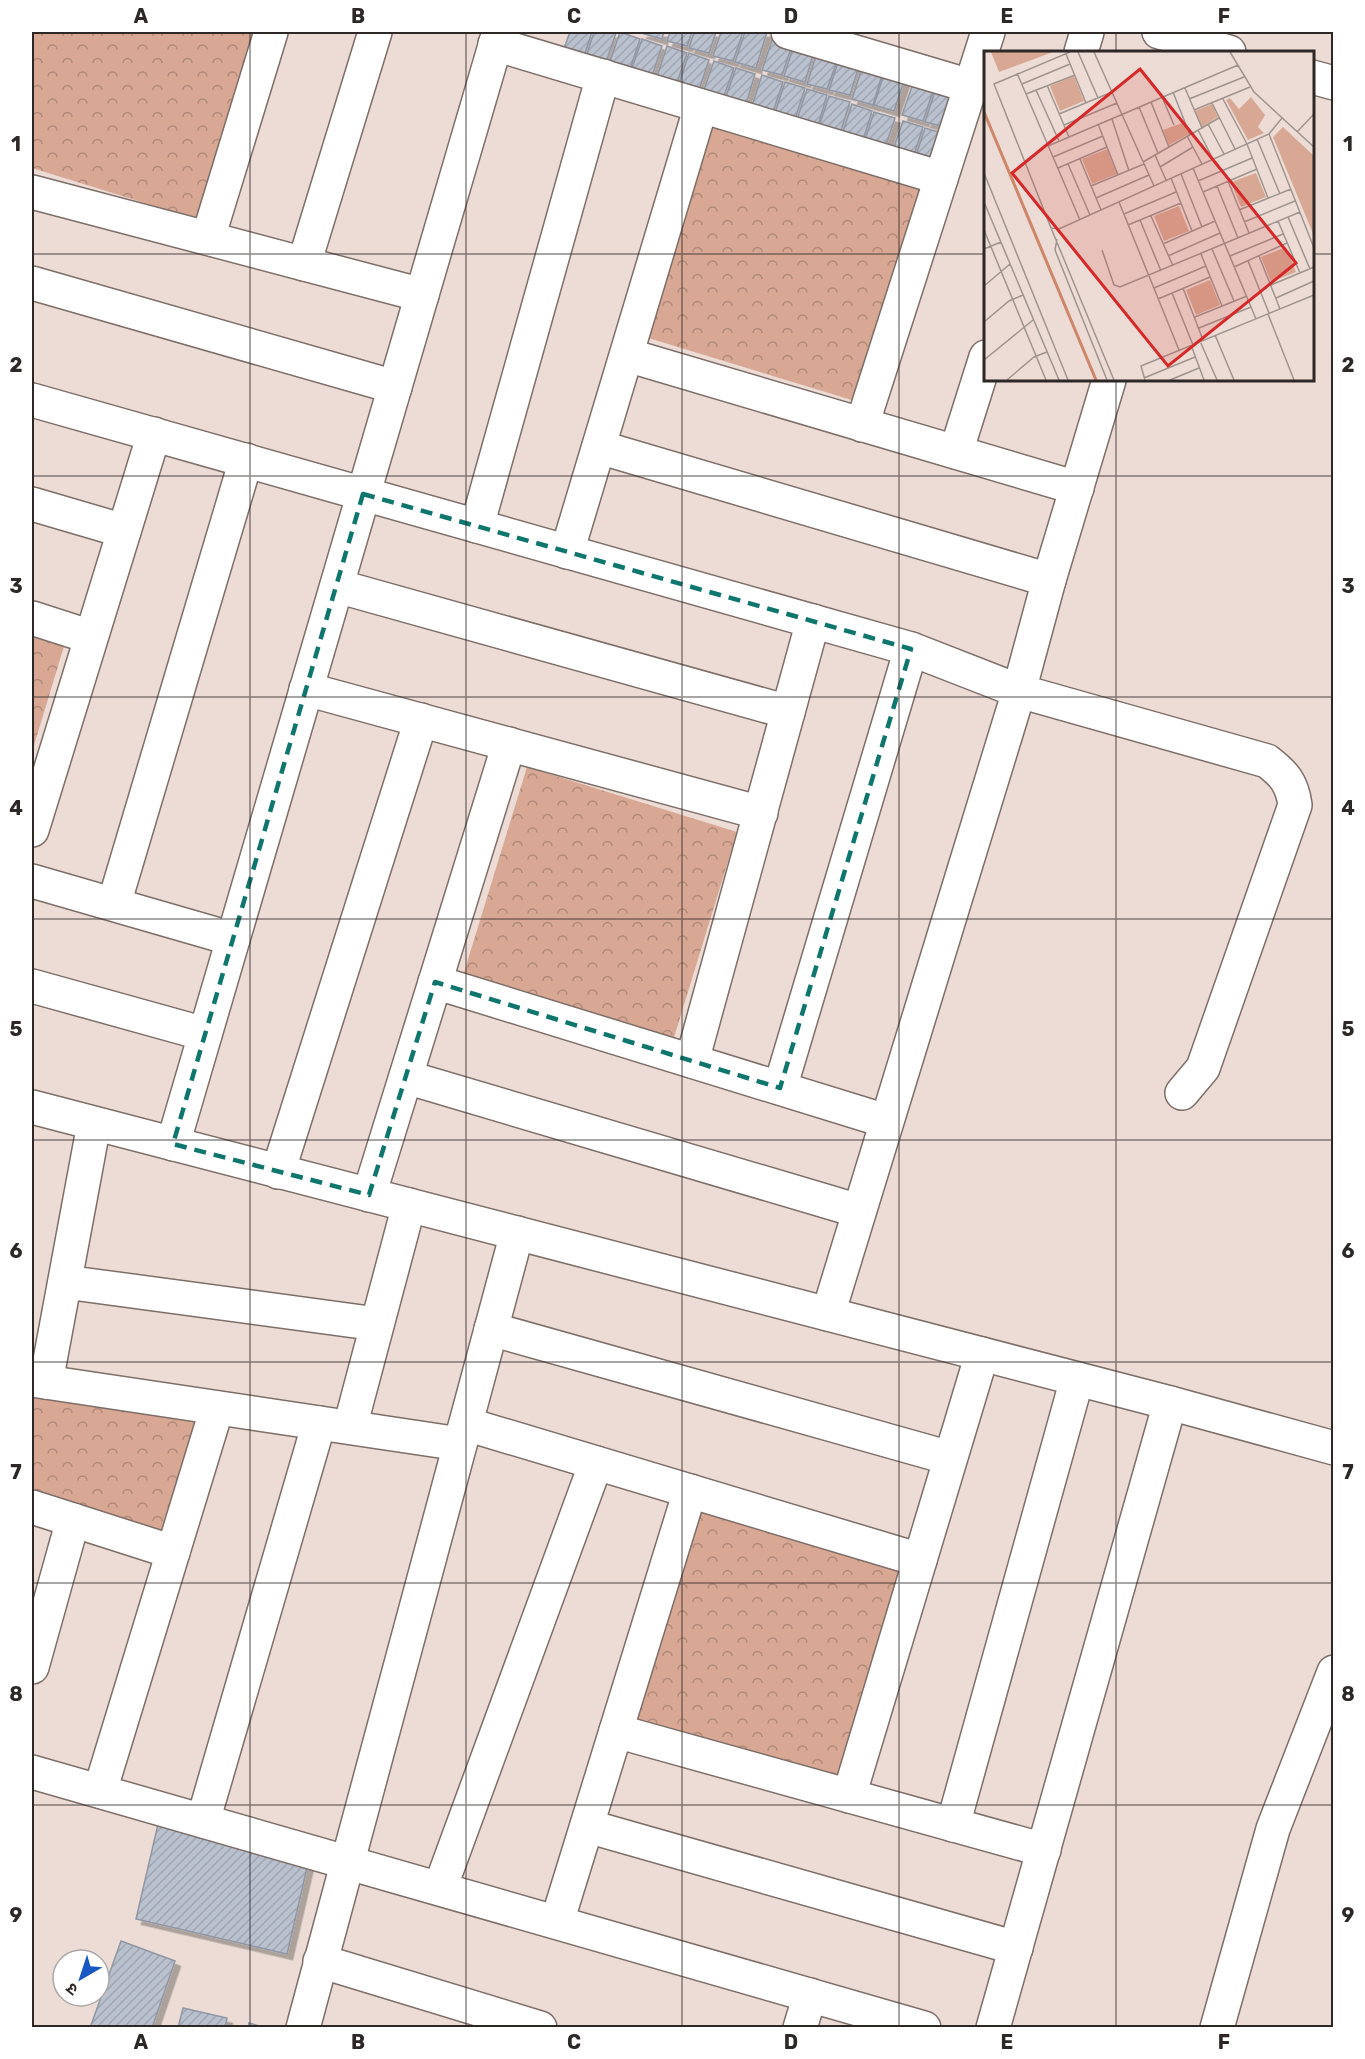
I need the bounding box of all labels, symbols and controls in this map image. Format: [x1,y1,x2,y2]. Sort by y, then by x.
text: A [134,4,149,28]
text: B [351,4,365,28]
text: C [567,4,581,28]
text: D [784,4,798,28]
text: E [1001,4,1013,28]
text: F [1218,4,1230,28]
inset map [984,51,1314,381]
text: 1 [11,132,21,156]
text: 1 [1343,132,1353,156]
text: 2 [10,353,23,377]
text: 2 [1342,353,1355,377]
text: 3 [9,574,23,598]
text: 3 [1341,574,1355,598]
text: 4 [9,796,23,820]
text: 4 [1341,796,1355,820]
text: 5 [10,1017,23,1041]
text: 5 [1342,1017,1355,1041]
text: 6 [9,1239,23,1263]
text: 6 [1341,1239,1355,1263]
text: 7 [10,1460,22,1484]
text: 7 [1342,1460,1354,1484]
text: 8 [9,1682,23,1706]
text: 8 [1341,1682,1355,1706]
text: 9 [10,1903,23,1927]
text: 9 [1342,1903,1355,1927]
north arrow [51,1948,111,2008]
text: उ [62,1979,81,2000]
text: A [134,2030,149,2054]
text: B [351,2030,365,2054]
text: C [567,2030,581,2054]
text: D [784,2030,798,2054]
text: E [1001,2030,1013,2054]
text: F [1218,2030,1230,2054]

